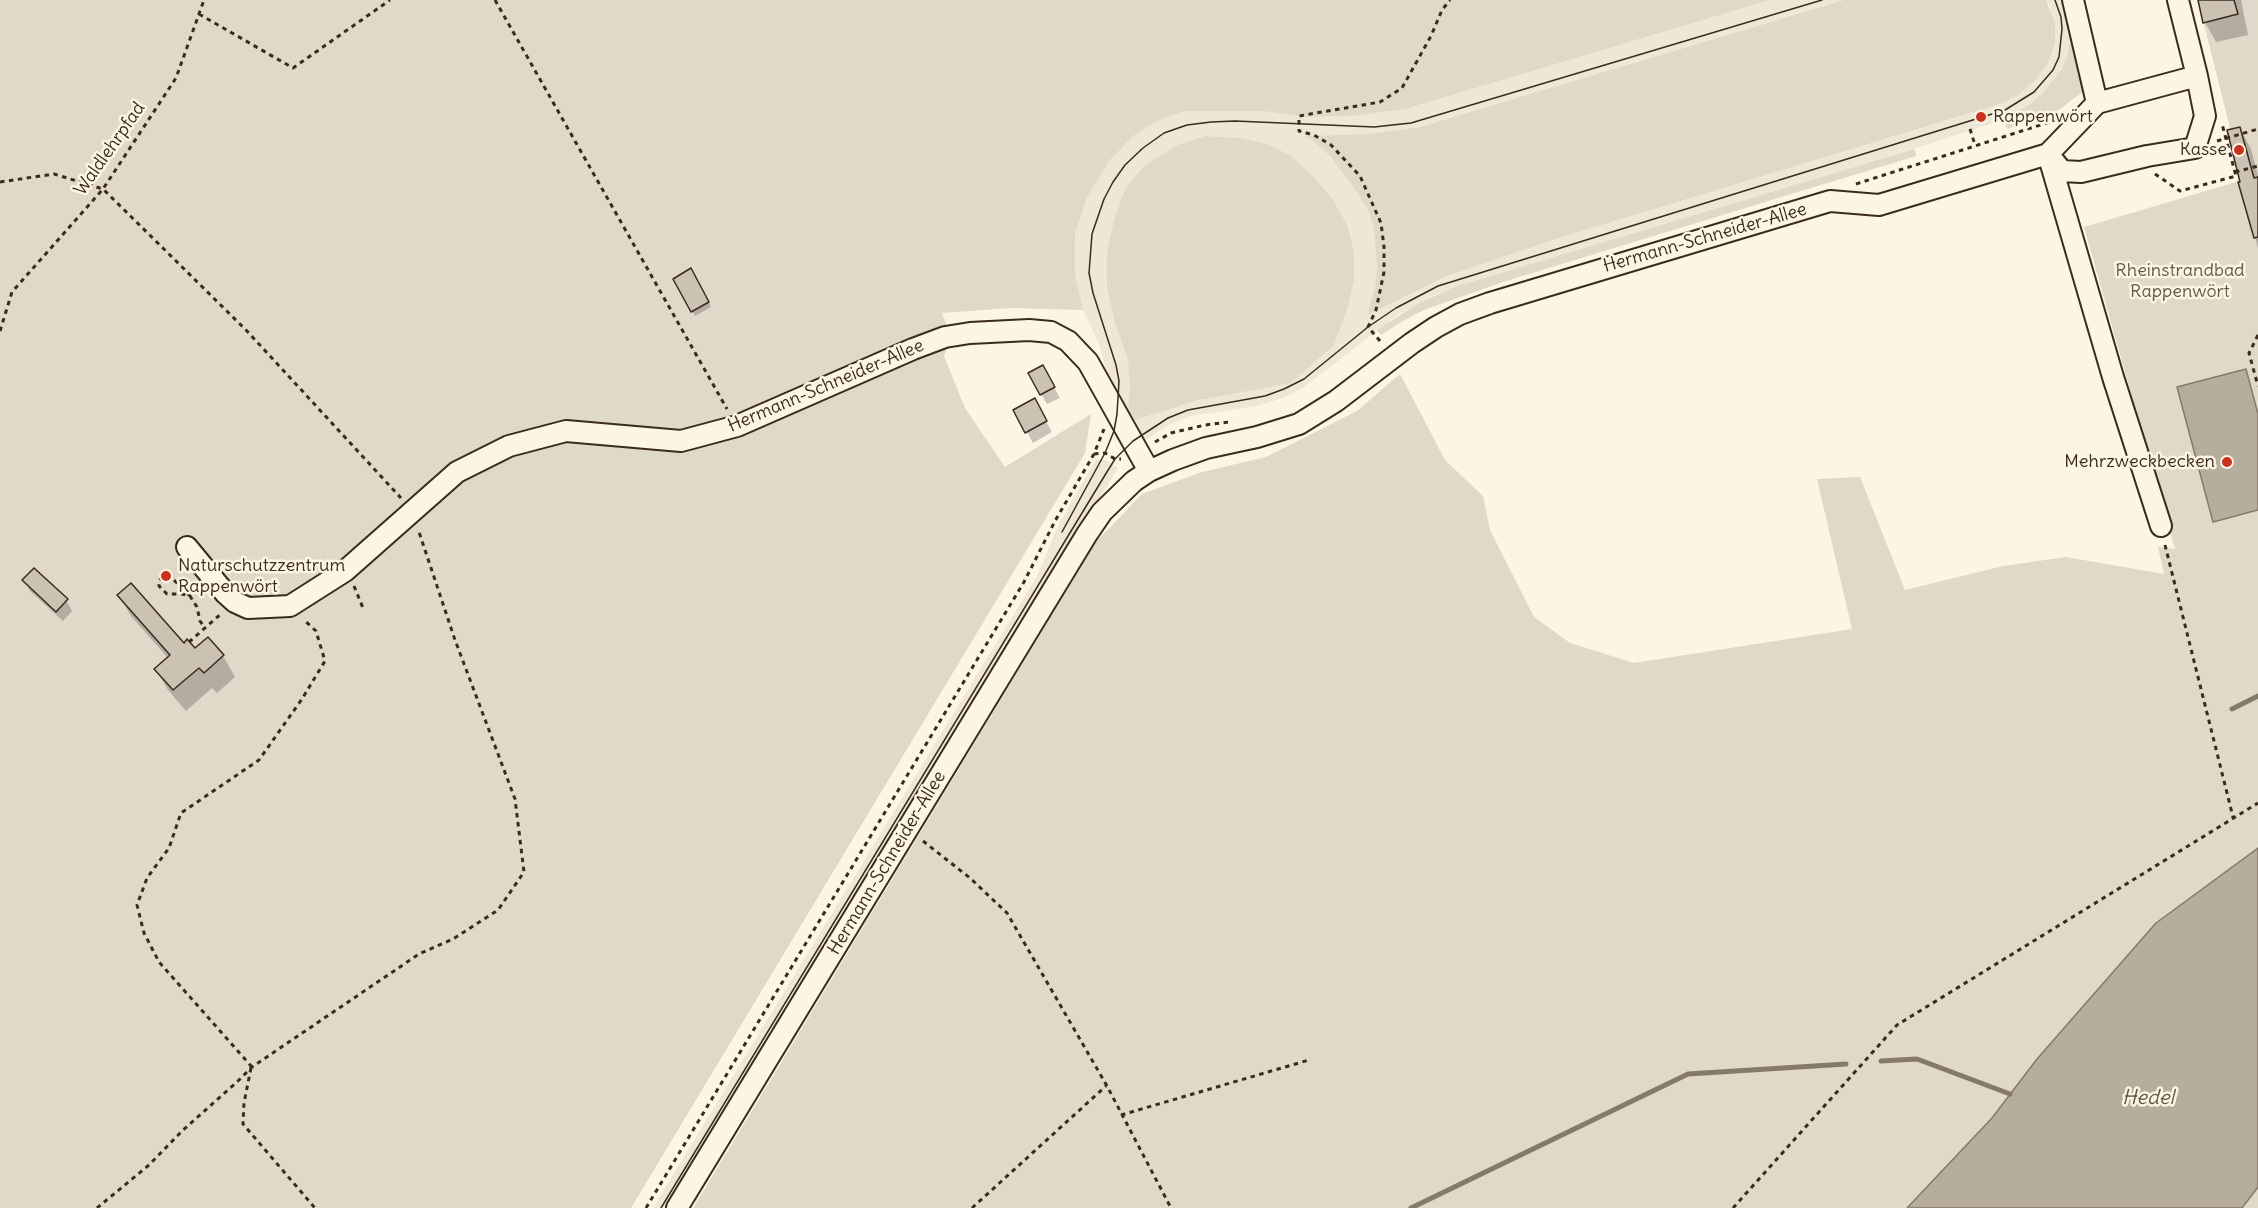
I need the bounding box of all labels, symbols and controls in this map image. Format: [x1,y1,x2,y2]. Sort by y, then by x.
street label: Waldlehrpfad [70,98,150,200]
place label: Rappenwört [1993,106,2093,128]
marker: Rappenwört [1974,110,1988,124]
place label: Kasse [2180,139,2227,161]
marker: Kasse [2232,143,2246,157]
street label: Hermann-Schneider-Allee [1601,199,1809,277]
park label: Rheinstrandbad Rappenwört [2115,260,2245,302]
street label: Hermann-Schneider-Allee [725,335,927,437]
place label: Mehrzweckbecken [2064,451,2215,473]
marker: Mehrzweckbecken [2220,455,2234,469]
place label: Naturschutzzentrum Rappenwört [178,555,345,598]
marker: Naturschutzzentrum Rappenwört [159,569,173,583]
street label: Hermann-Schneider-Allee [823,767,951,959]
water label: Hedel [2122,1086,2174,1110]

